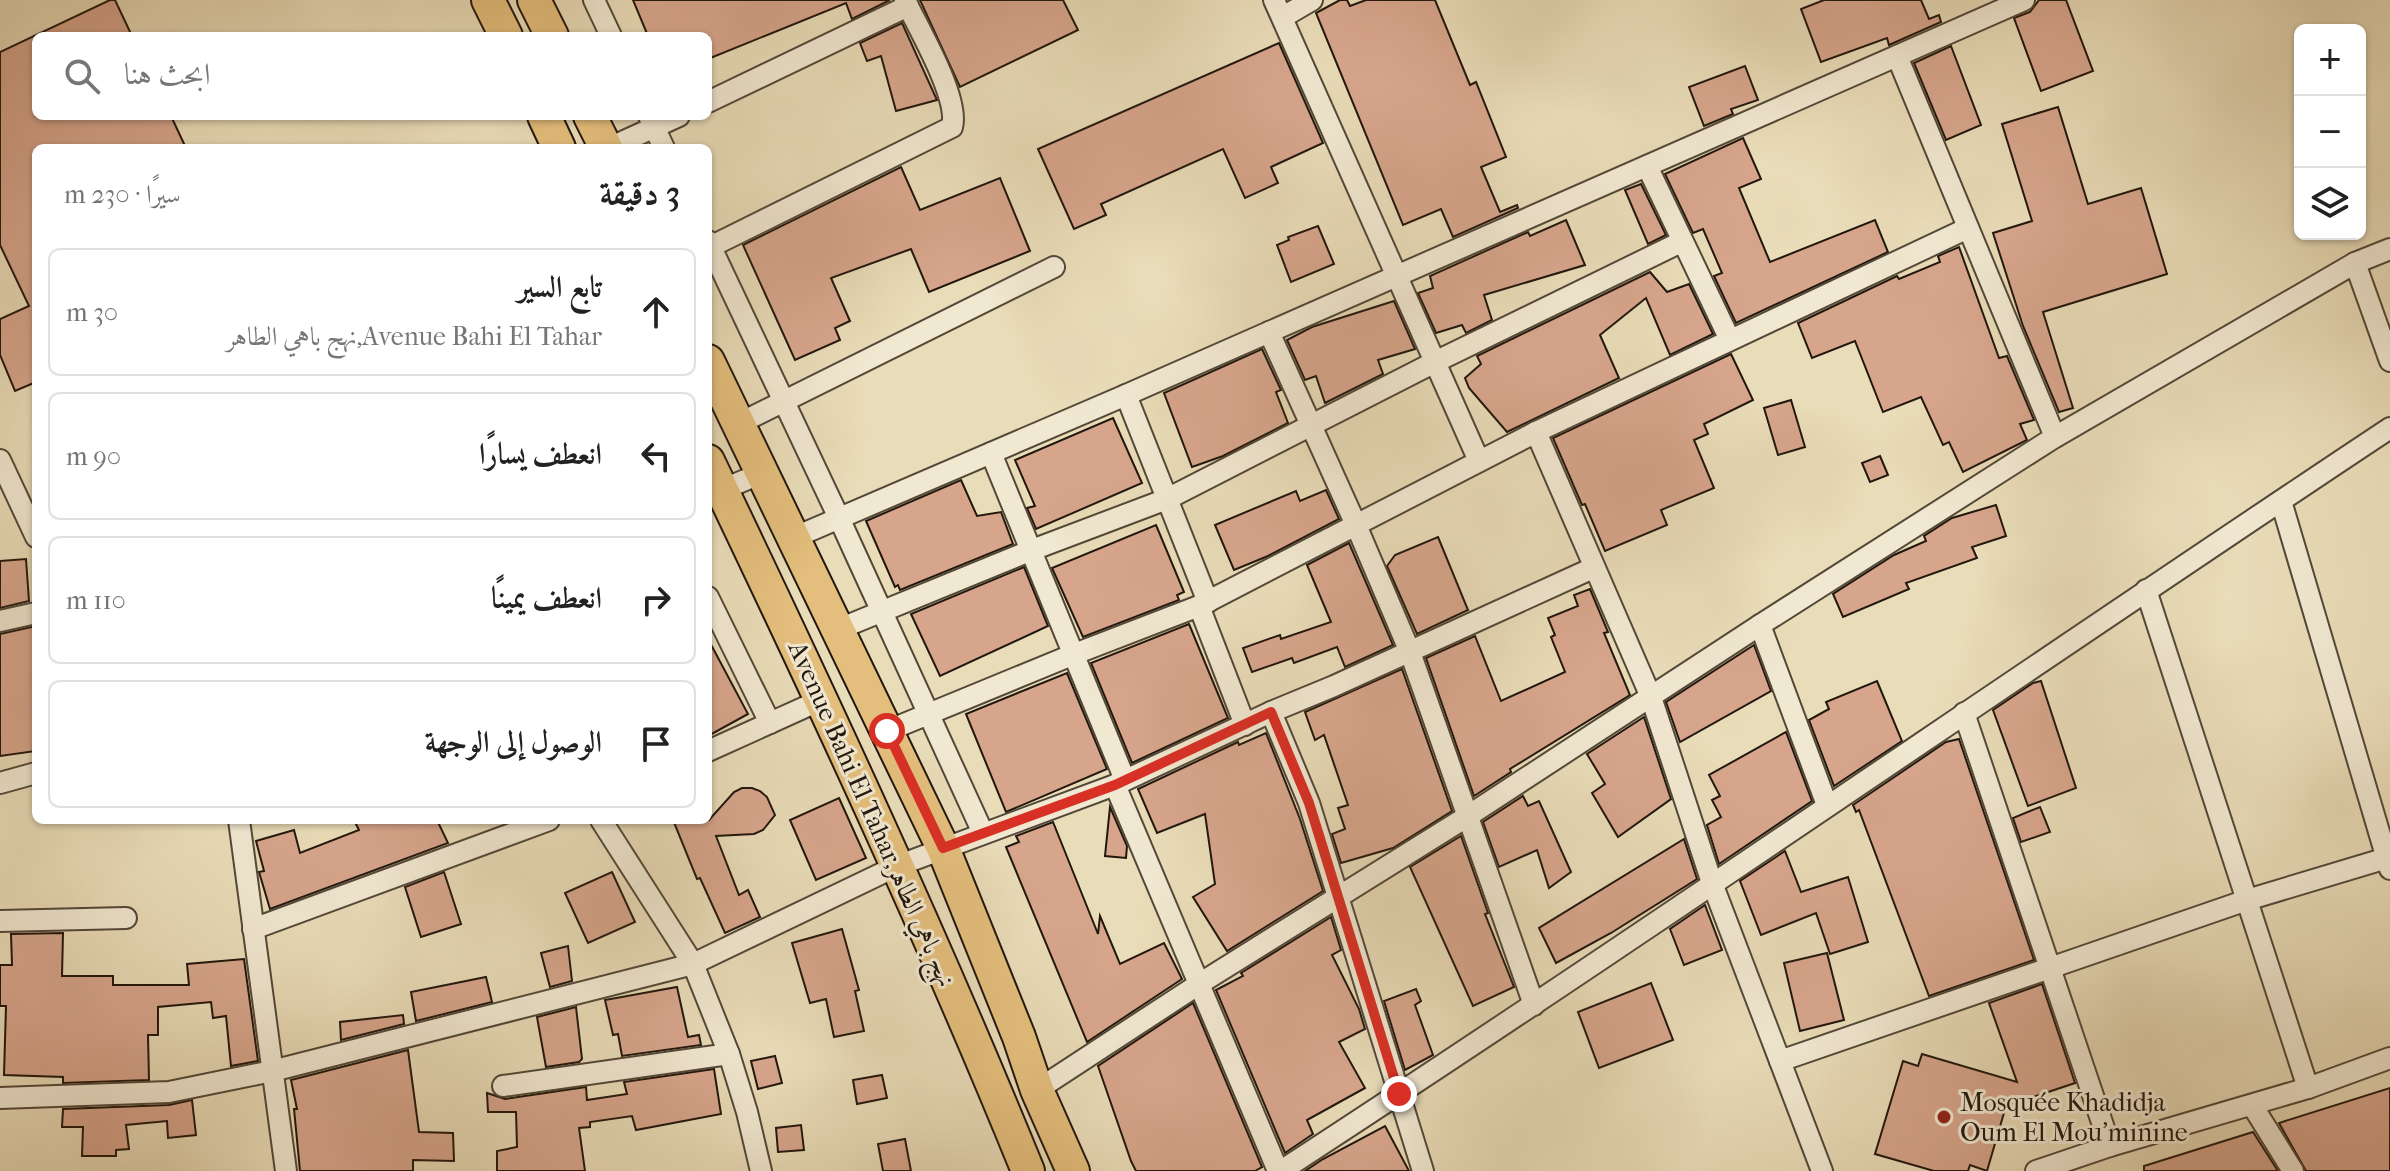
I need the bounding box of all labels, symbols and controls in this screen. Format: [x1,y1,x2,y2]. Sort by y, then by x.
map controls [2294,24,2366,240]
button: + [2294,24,2366,96]
search box [32,32,712,120]
icon: search [60,54,104,98]
text: ابحث هنا [124,57,210,92]
button: − [2294,96,2366,168]
button: layers [2294,168,2366,240]
text: 3 دقيقة [599,173,680,213]
text: سيرًا · 230 m [64,179,181,210]
text: تابع السير [517,270,602,305]
icon: ahead [634,290,678,334]
text: 30 m [66,297,118,328]
text: Avenue Bahi El Tahar,نهج باهي الطاهر [226,321,602,352]
icon: left [634,434,678,478]
text: انعطف يسارًا [479,437,602,472]
text: 90 m [66,441,121,472]
icon: right [634,578,678,622]
text: انعطف يمينًا [491,581,602,616]
text: 110 m [66,585,126,616]
street label: Avenue Bahi El Tahar,نهج باهي الطاهر [774,636,962,995]
route start [869,713,905,749]
icon: arrive [634,722,678,766]
text: الوصول إلى الوجهة [425,725,602,760]
route end [1381,1076,1417,1112]
place label: Mosquée Khadidja Oum El Mou'minine [1960,1087,2188,1148]
marker: Mosquée Khadidja Oum El Mou'minine [1935,1108,1953,1126]

